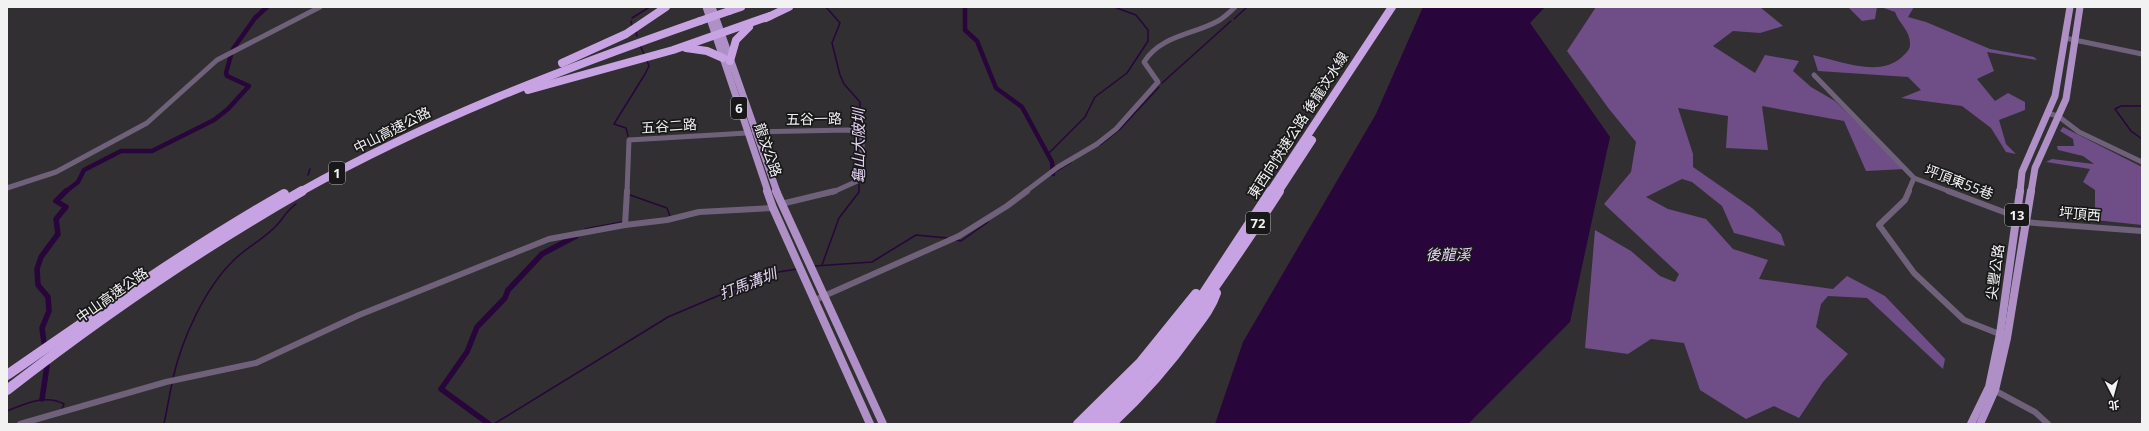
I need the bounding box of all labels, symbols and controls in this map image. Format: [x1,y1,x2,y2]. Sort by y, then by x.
street label: 東西向快速公路 後龍汶水線 [1243,48,1352,202]
road number: 6 [731,97,747,119]
street label: 中山高速公路 [350,102,434,157]
water label: 龜山大陂圳 [848,107,868,184]
street label: 五谷一路 [786,109,842,128]
street label: 五谷二路 [640,114,698,137]
street label: 龍汶公路 [750,120,787,179]
street label: 坪頂東55巷 [1922,160,1996,203]
road number: 1 [329,162,345,184]
street label: 坪頂西 [2058,202,2102,225]
road number: 13 [2005,204,2029,226]
road number: 72 [1246,212,1270,234]
street label: 尖豐公路 [1981,243,2008,301]
water label: 後龍溪 [1425,244,1472,264]
water label: 打馬溝圳 [716,262,781,303]
street label: 中山高速公路 [72,263,152,326]
north arrow [2093,375,2133,415]
text: 北 [2108,397,2120,413]

